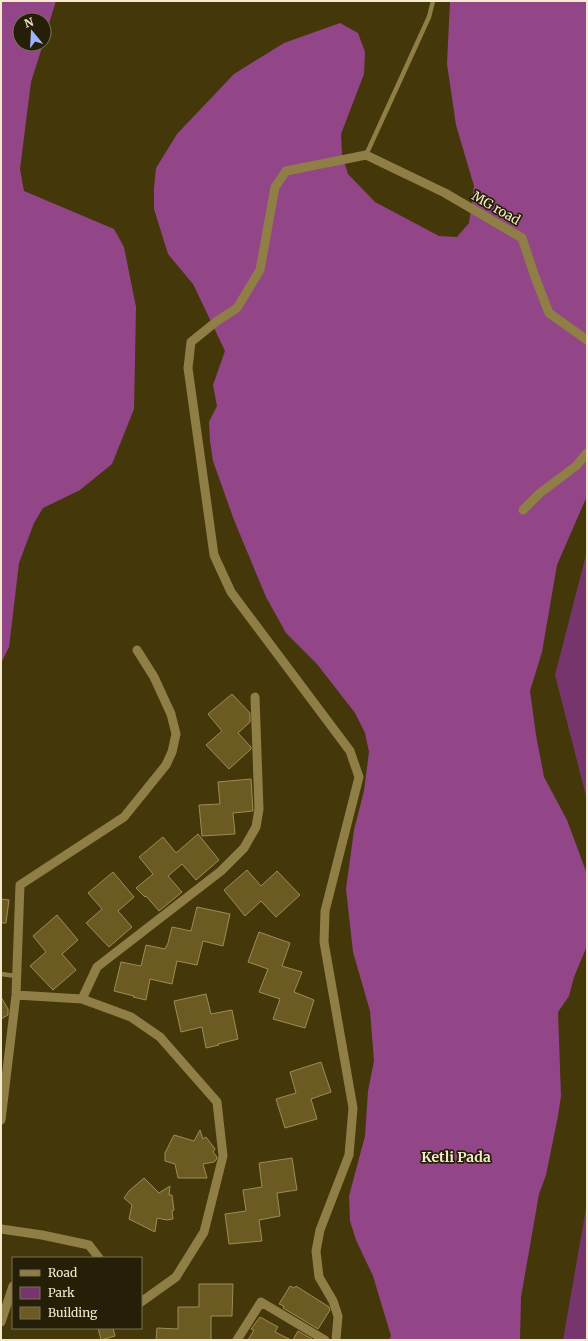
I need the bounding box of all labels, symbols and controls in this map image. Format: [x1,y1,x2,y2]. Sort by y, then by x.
north arrow [12,12,52,52]
text: N [23,14,35,30]
street label: MG road [469,187,523,229]
district label: Ketli Pada [421,1148,491,1166]
legend [12,1257,142,1329]
text: Road [48,1265,77,1280]
text: Park [48,1285,75,1300]
text: Building [48,1305,98,1320]

